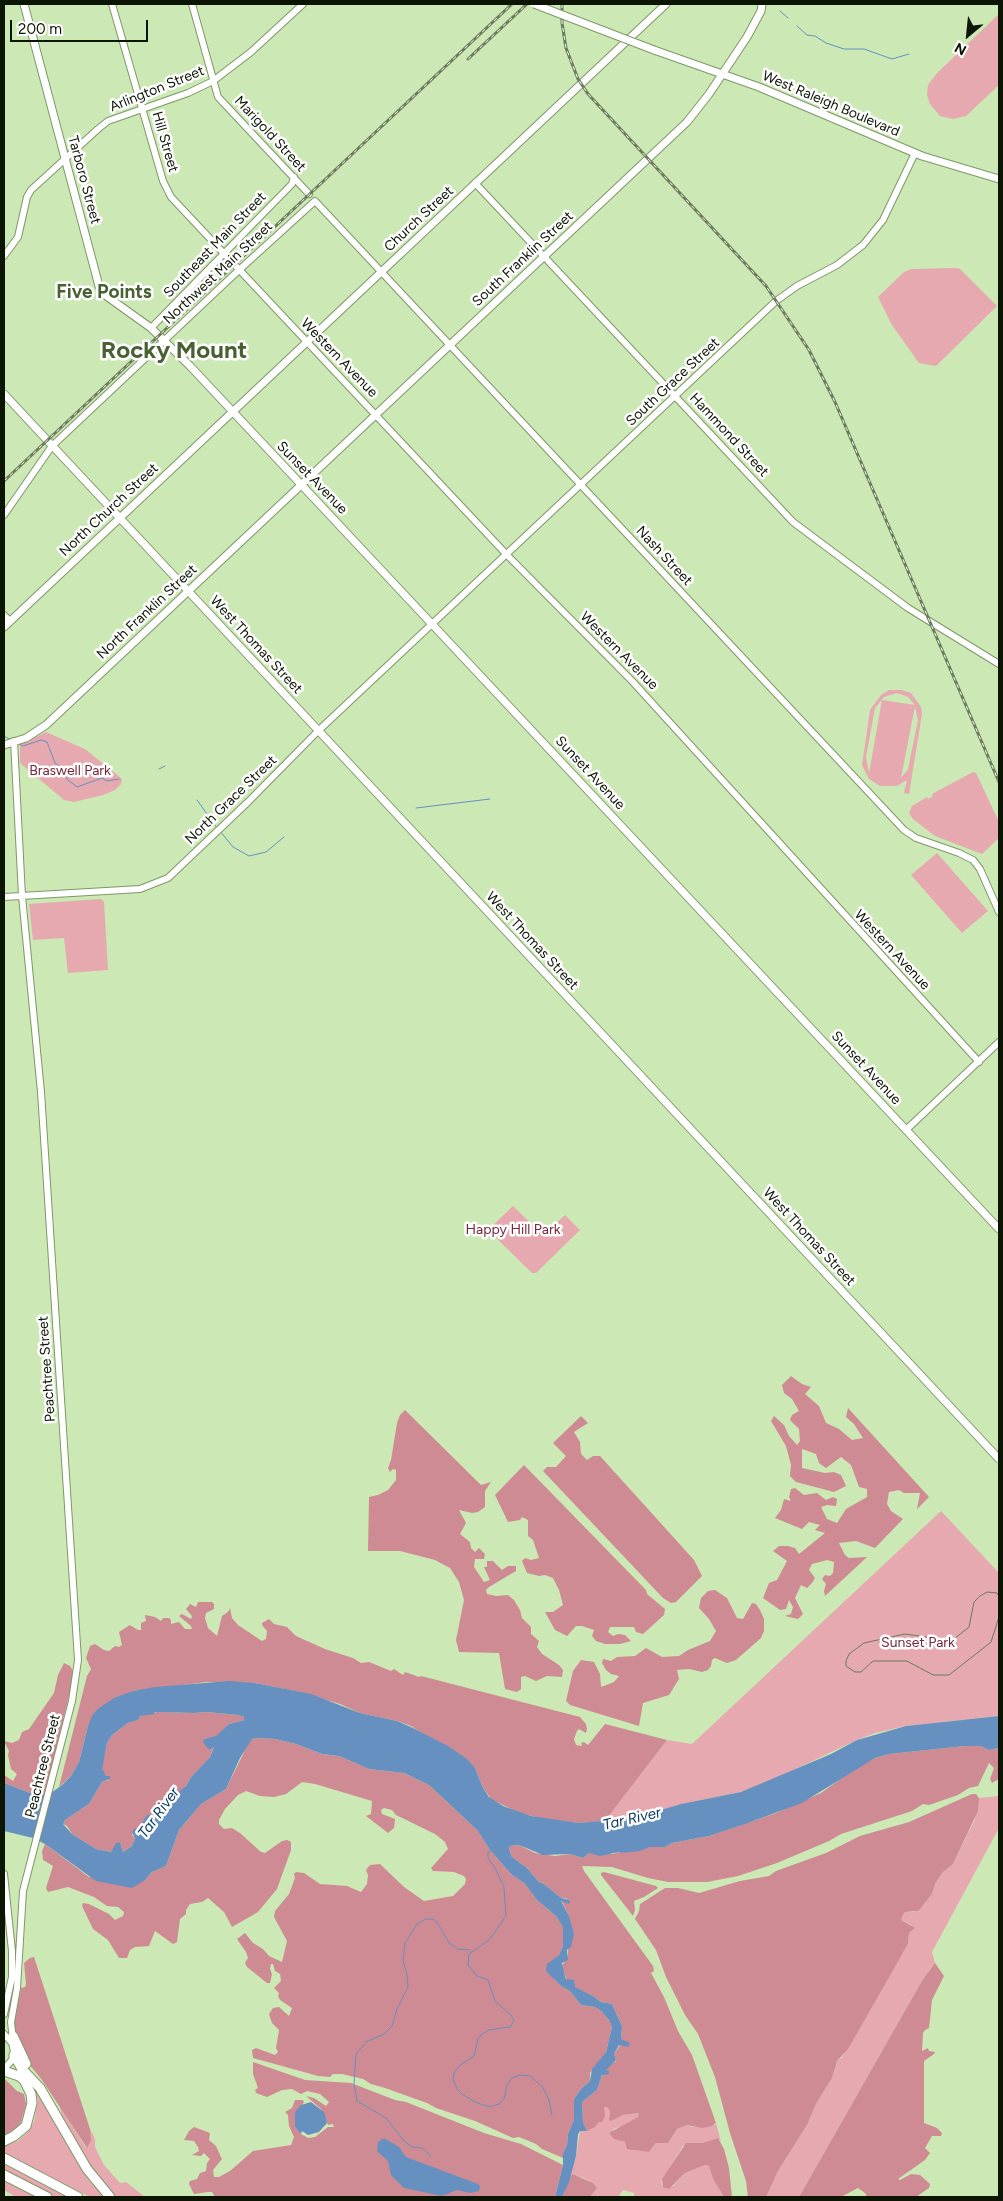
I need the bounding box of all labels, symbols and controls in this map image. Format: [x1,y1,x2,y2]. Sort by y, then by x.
scale bar [12,10,150,42]
north arrow [943,10,993,60]
text: 200 m [18,20,62,38]
text: N [952,39,970,59]
street label: Arlington Street [107,62,207,116]
street label: West Raleigh Boulevard [760,67,902,141]
street label: Marigold Street [231,93,309,175]
street label: Hill Street [148,110,182,174]
street label: Tarboro Street [64,134,104,226]
street label: Church Street [381,183,457,255]
street label: Southeast Main Street [160,189,270,301]
street label: South Franklin Street [469,208,577,310]
street label: Northwest Main Street [160,218,276,328]
district label: Five Points [56,281,152,303]
street label: Western Avenue [297,315,381,401]
street label: South Grace Street [623,334,723,430]
district label: Rocky Mount [101,337,247,365]
street label: Hammond Street [686,390,772,480]
street label: Sunset Avenue [273,438,351,518]
street label: North Church Street [56,460,162,560]
street label: Nash Street [632,523,696,589]
street label: North Franklin Street [93,561,201,663]
street label: West Thomas Street [206,593,306,697]
street label: Western Avenue [577,609,661,693]
street label: Sunset Avenue [552,733,628,813]
street label: North Grace Street [182,752,280,848]
park label: Braswell Park [29,763,111,779]
street label: West Thomas Street [482,889,582,993]
street label: Western Avenue [851,907,933,993]
street label: Sunset Avenue [828,1028,904,1108]
street label: West Thomas Street [759,1185,859,1289]
park label: Happy Hill Park [466,1222,560,1238]
street label: Peachtree Street [35,1315,59,1423]
park label: Sunset Park [881,1635,955,1651]
street label: Peachtree Street [22,1712,64,1820]
water label: Tar River [134,1784,184,1842]
water label: Tar River [601,1804,663,1834]

